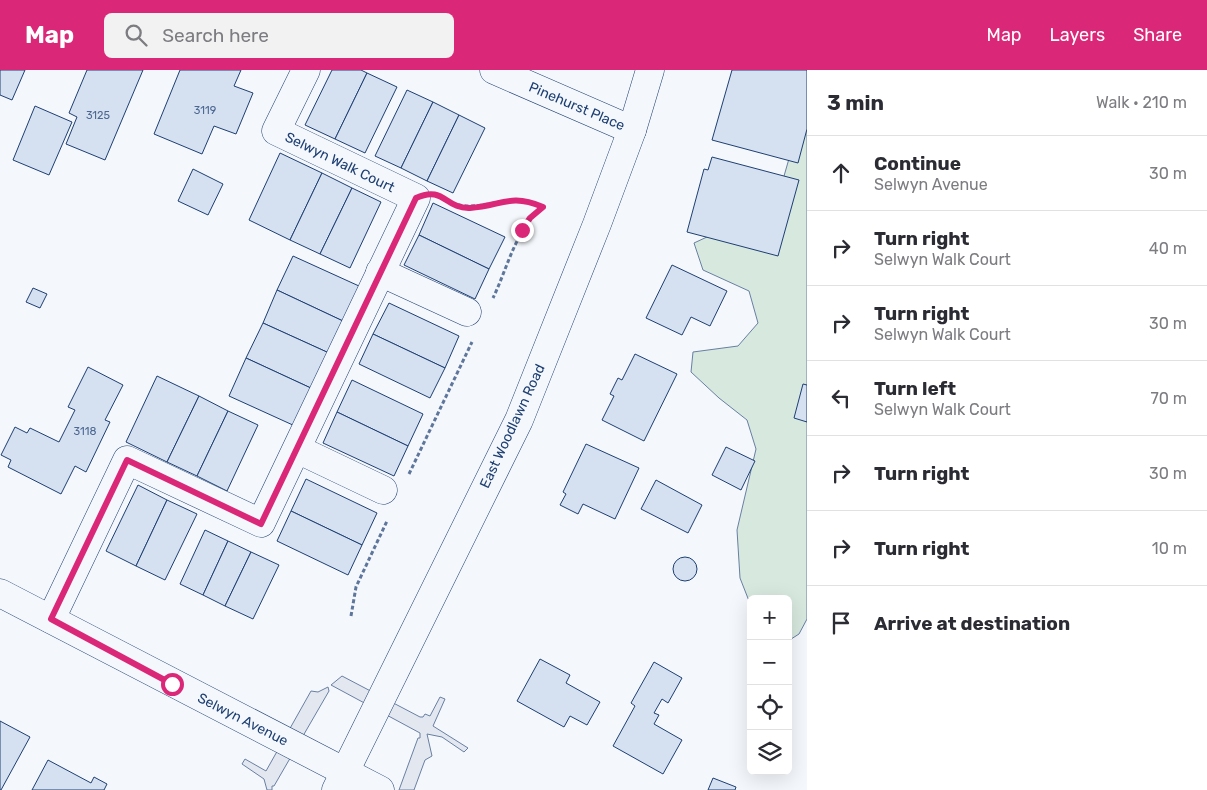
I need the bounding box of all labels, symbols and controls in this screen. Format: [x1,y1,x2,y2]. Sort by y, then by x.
search box [104,13,454,58]
text: Map [25,21,74,49]
icon: search [122,21,150,49]
text: Search here [162,24,269,47]
text: Map [987,24,1022,46]
text: Layers [1050,24,1105,46]
text: Share [1133,24,1182,46]
street label: Pinehurst Place [526,79,628,134]
text: 3 min [827,90,884,115]
text: Walk · 210 m [1096,93,1187,112]
house number: 3119 [194,104,216,117]
house number: 3125 [86,109,111,122]
street label: Selwyn Walk Court [282,129,398,197]
text: Continue [874,152,961,175]
icon: ahead [827,159,855,187]
text: 30 m [1149,164,1187,183]
text: Selwyn Avenue [874,175,988,194]
route end [511,219,534,242]
text: Turn right [874,227,969,250]
icon: right [827,234,855,262]
text: 40 m [1149,239,1187,258]
text: Selwyn Walk Court [874,250,1011,269]
text: Turn right [874,302,969,325]
icon: right [827,309,855,337]
text: 30 m [1149,314,1187,333]
text: Selwyn Walk Court [874,325,1011,344]
street label: East Woodlawn Road [476,362,549,491]
text: Turn left [874,377,956,400]
icon: left [827,384,855,412]
text: 70 m [1150,389,1187,408]
text: Selwyn Walk Court [874,400,1011,419]
house number: 3118 [74,425,96,438]
icon: right [827,459,855,487]
text: Turn right [874,462,969,485]
text: 30 m [1149,464,1187,483]
icon: right [827,534,855,562]
text: Turn right [874,537,969,560]
text: 10 m [1152,539,1187,558]
map controls [747,595,792,775]
button: + [747,595,792,640]
icon: arrive [827,609,855,637]
text: Arrive at destination [874,612,1070,635]
button: − [747,640,792,685]
route start [161,673,184,696]
button: locate [747,685,792,730]
street label: Selwyn Avenue [195,689,291,750]
button: layers [747,730,792,775]

